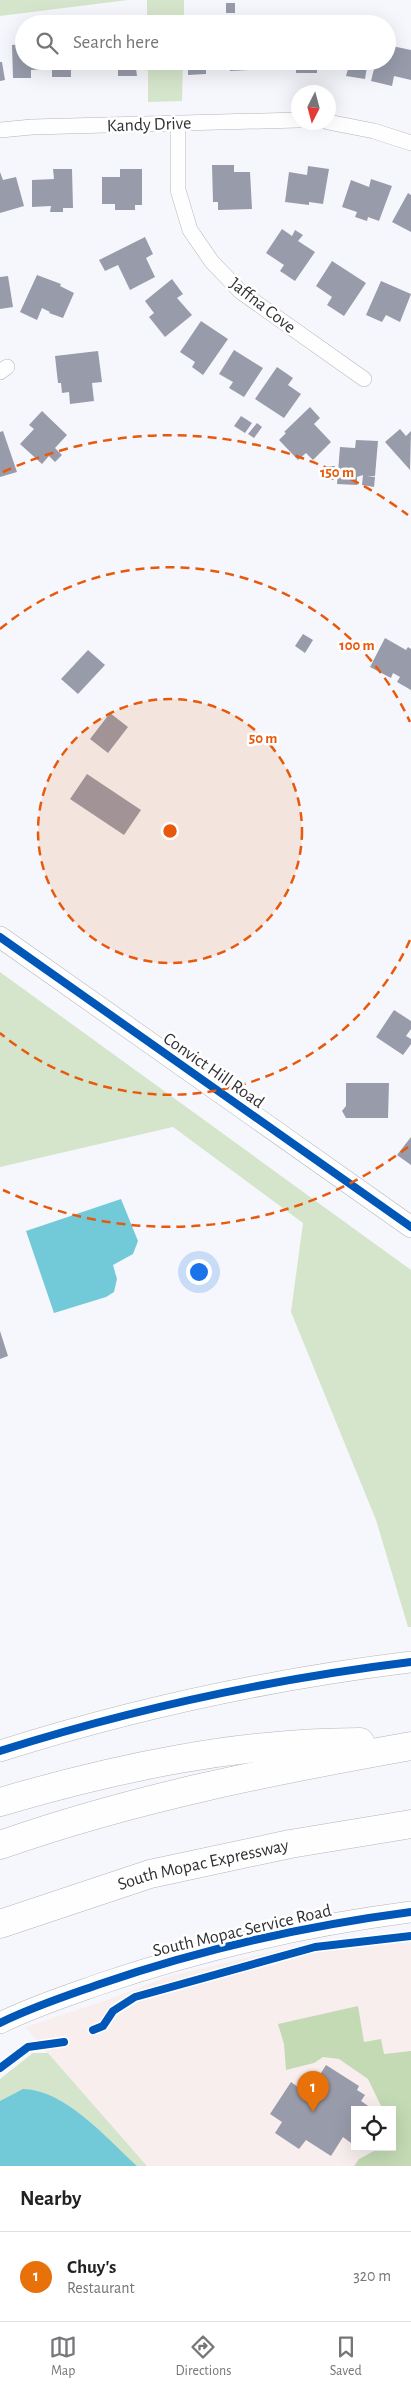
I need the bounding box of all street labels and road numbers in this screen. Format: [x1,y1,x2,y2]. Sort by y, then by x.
street label: Kandy Drive [106,115,192,135]
street label: Jaffna Cove [226,275,299,337]
street label: Convict Hill Road [160,1029,267,1112]
street label: South Mopac Expressway [116,1836,291,1894]
street label: South Mopac Service Road [151,1902,333,1960]

